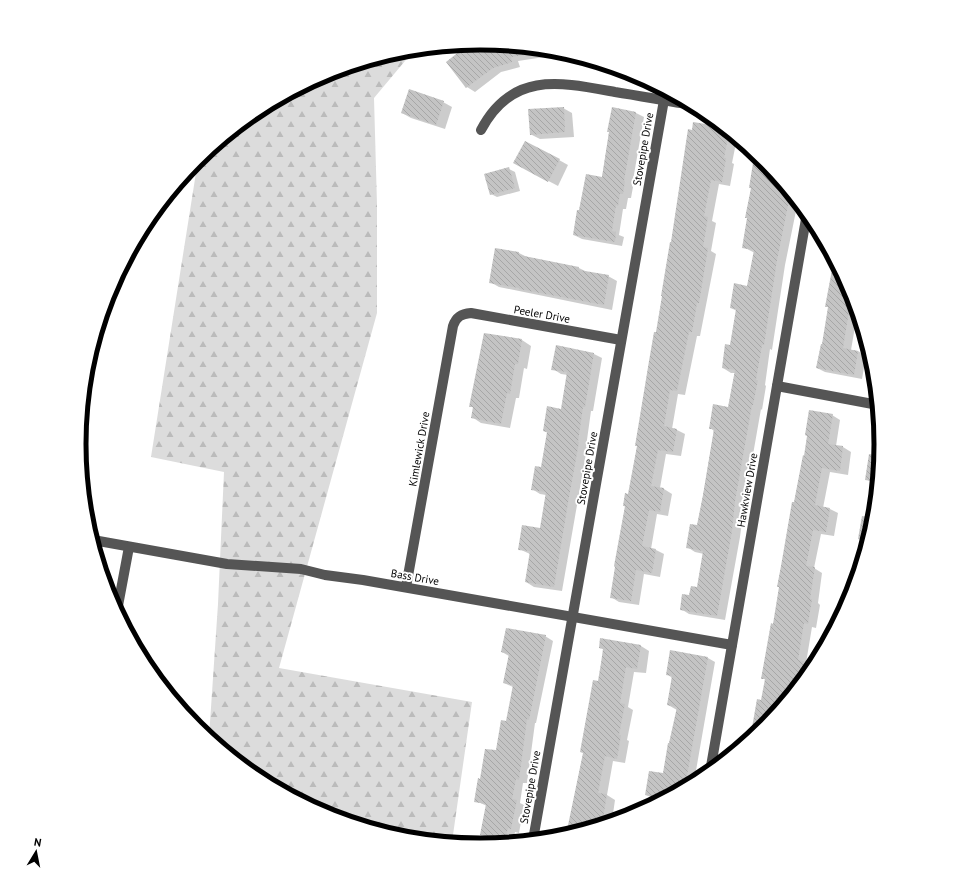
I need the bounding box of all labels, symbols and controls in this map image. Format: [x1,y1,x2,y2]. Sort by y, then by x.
street label: Stovepipe Drive [630,111,656,187]
street label: Peeler Drive [513,302,572,326]
street label: Kimlewick Drive [406,410,433,488]
street label: Stovepipe Drive [574,430,600,506]
street label: Hawkview Drive [734,451,760,528]
street label: Bass Drive [390,566,441,588]
street label: Stovepipe Drive [517,749,543,825]
north arrow [16,832,56,872]
text: N [33,835,43,850]

